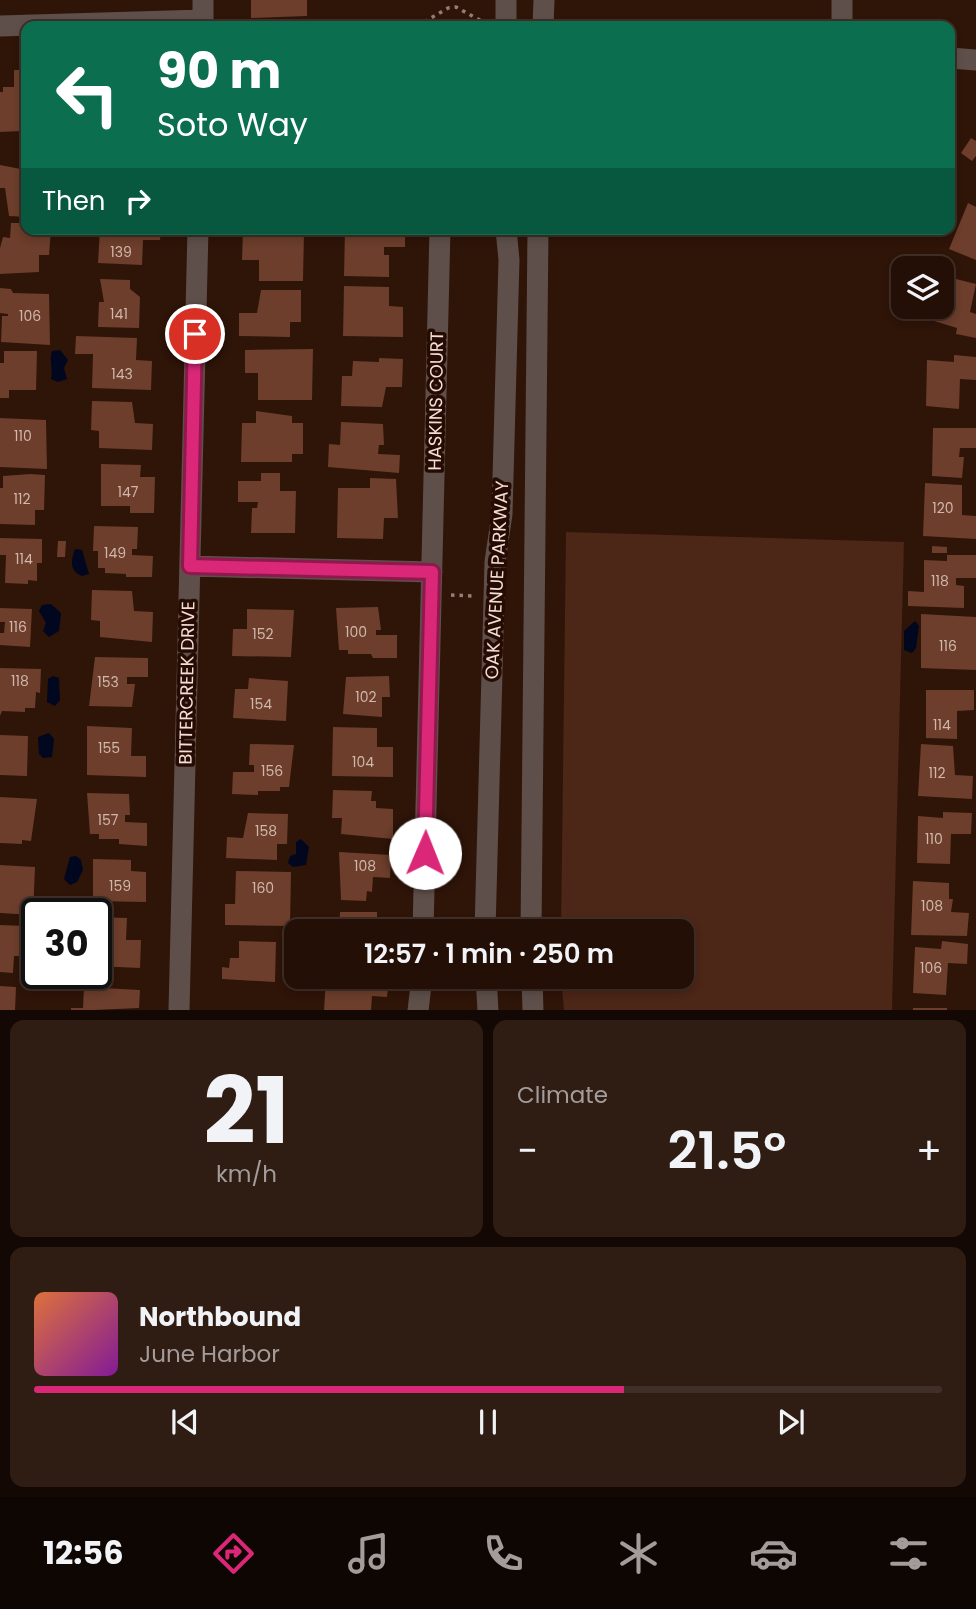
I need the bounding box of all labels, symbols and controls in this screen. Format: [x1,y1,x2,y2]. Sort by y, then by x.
text: 90 m [157,37,281,105]
icon: left [42,49,133,140]
text: Soto Way [157,102,308,147]
icon: right [119,182,157,220]
text: Then [42,183,105,219]
house number: 139 [110,242,132,262]
map controls [891,256,954,319]
button: layers [891,256,954,319]
house number: 141 [110,304,128,324]
pin [165,304,225,364]
house number: 106 [19,306,41,326]
icon: arrive [176,315,214,353]
street label: HASKINS COURT [422,331,449,471]
house number: 143 [111,364,133,384]
house number: 110 [14,426,32,446]
street label: OAK AVENUE PARKWAY [479,480,514,680]
house number: 147 [118,482,139,502]
house number: 112 [13,489,31,509]
house number: 120 [932,498,954,518]
house number: 149 [104,543,126,563]
house number: 114 [15,549,33,569]
house number: 118 [931,571,949,591]
street label: BITTERCREEK DRIVE [173,601,200,765]
house number: 116 [9,617,27,637]
house number: 100 [345,622,367,642]
house number: 152 [252,624,274,644]
house number: 116 [939,636,957,656]
house number: 118 [11,671,29,691]
house number: 153 [97,672,119,692]
house number: 102 [355,687,377,707]
house number: 154 [250,694,272,714]
house number: 114 [933,715,951,735]
house number: 155 [98,738,120,758]
house number: 104 [352,752,374,772]
house number: 156 [261,761,283,781]
house number: 112 [928,763,946,783]
house number: 157 [98,810,119,830]
position arrow [388,816,462,890]
house number: 158 [255,821,277,841]
house number: 110 [925,829,943,849]
house number: 108 [354,856,376,876]
house number: 159 [109,876,131,896]
house number: 160 [252,878,274,898]
house number: 108 [921,896,943,916]
speed limit sign: 30 [21,898,112,989]
text: 12:57 · 1 min · 250 m [364,936,614,972]
house number: 106 [920,958,942,978]
text: 21 [203,1047,290,1175]
text: Climate [517,1079,608,1111]
text: 21.5° [668,1114,786,1187]
text: − [517,1124,538,1177]
text: + [916,1124,942,1177]
text: km/h [216,1158,277,1190]
text: Northbound [139,1299,301,1335]
text: June Harbor [139,1338,280,1370]
icon: previous [166,1403,204,1441]
icon: pause [469,1403,507,1441]
icon: next [772,1403,810,1441]
icon: directions [209,1529,258,1578]
icon: music [344,1529,393,1578]
icon: phone [479,1529,528,1578]
icon: climate [614,1529,663,1578]
icon: car [749,1529,798,1578]
icon: filters [884,1529,933,1578]
text: 12:56 [43,1530,124,1575]

